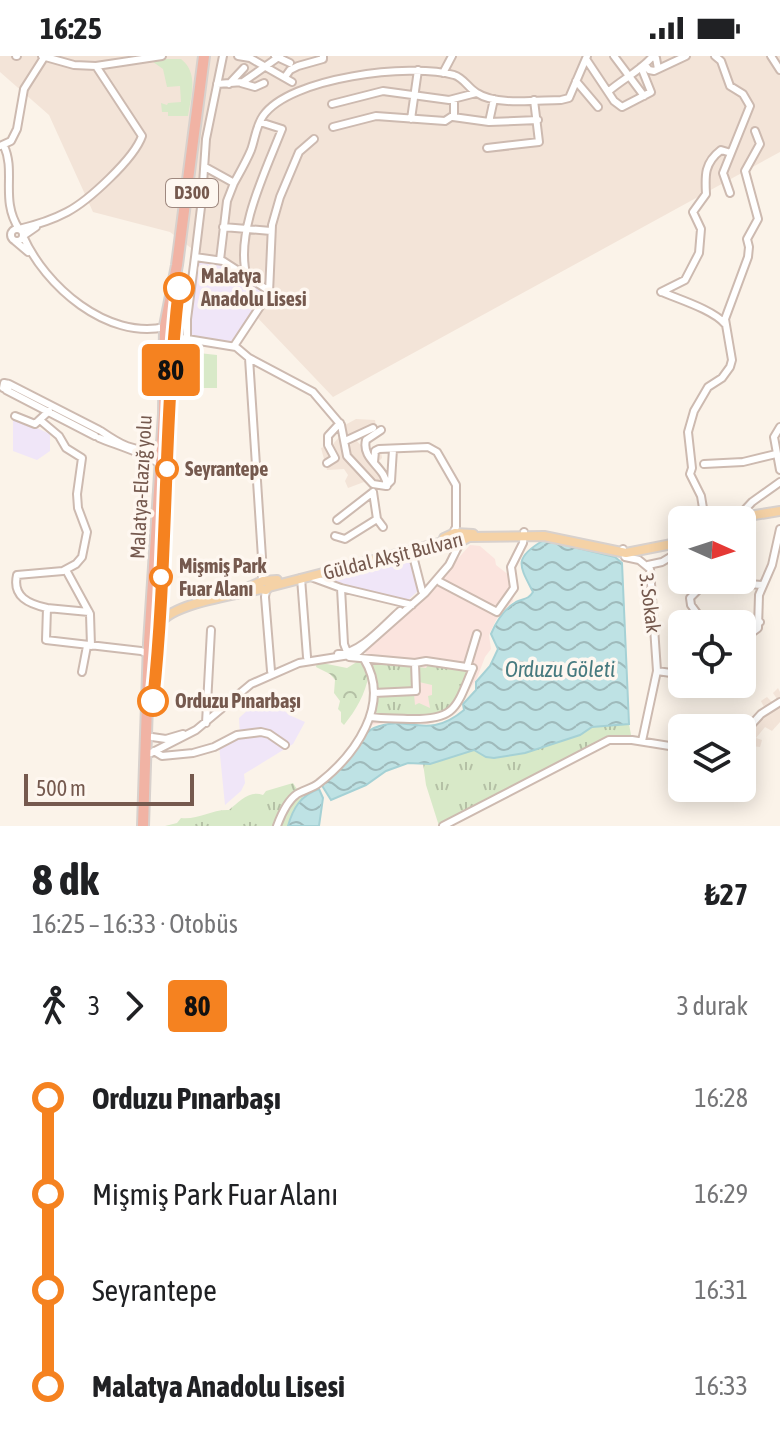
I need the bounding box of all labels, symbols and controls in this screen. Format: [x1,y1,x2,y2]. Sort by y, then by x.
text: 16:25 [40,11,102,45]
road number: D300 [166,179,218,207]
place label: Malatya Anadolu Lisesi [200,264,307,310]
marker: Malatya Anadolu Lisesi [164,273,194,303]
line badge: 80 [135,344,207,396]
text: 80 [158,354,184,386]
street label: Malatya-Elazığ yolu [125,414,156,560]
place label: Seyrantepe [185,457,268,480]
marker: Seyrantepe [156,458,178,480]
north arrow [668,506,756,594]
map controls [668,506,756,802]
street label: Güldal Akşit Bulvarı [321,527,465,584]
place label: Mişmiş Park Fuar Alanı [179,554,266,600]
marker: Mişmiş Park Fuar Alanı [150,566,172,588]
street label: 3. Sokak [635,572,666,635]
button: locate [668,610,756,698]
water label: Orduzu Göleti [505,656,615,682]
marker: Orduzu Pınarbaşı [138,686,168,716]
place label: Orduzu Pınarbaşı [175,689,301,712]
button: layers [668,714,756,802]
scale bar [24,770,194,806]
text: 500 m [36,775,86,801]
text: 8 dk [32,854,99,904]
text: ₺27 [705,877,748,911]
text: 16:25 – 16:33 · Otobüs [32,909,238,939]
icon: walk [32,984,76,1028]
icon: forward [112,984,156,1028]
text: 80 [184,990,211,1022]
text: 3 [88,991,100,1021]
text: 3 durak [677,991,748,1021]
text: Orduzu Pınarbaşı [92,1081,281,1115]
text: 16:28 [694,1083,748,1113]
text: Mişmiş Park Fuar Alanı [92,1177,338,1211]
text: 16:29 [694,1179,748,1209]
text: Seyrantepe [92,1273,217,1307]
text: 16:31 [694,1275,748,1305]
text: Malatya Anadolu Lisesi [92,1369,345,1403]
text: 16:33 [694,1371,748,1401]

